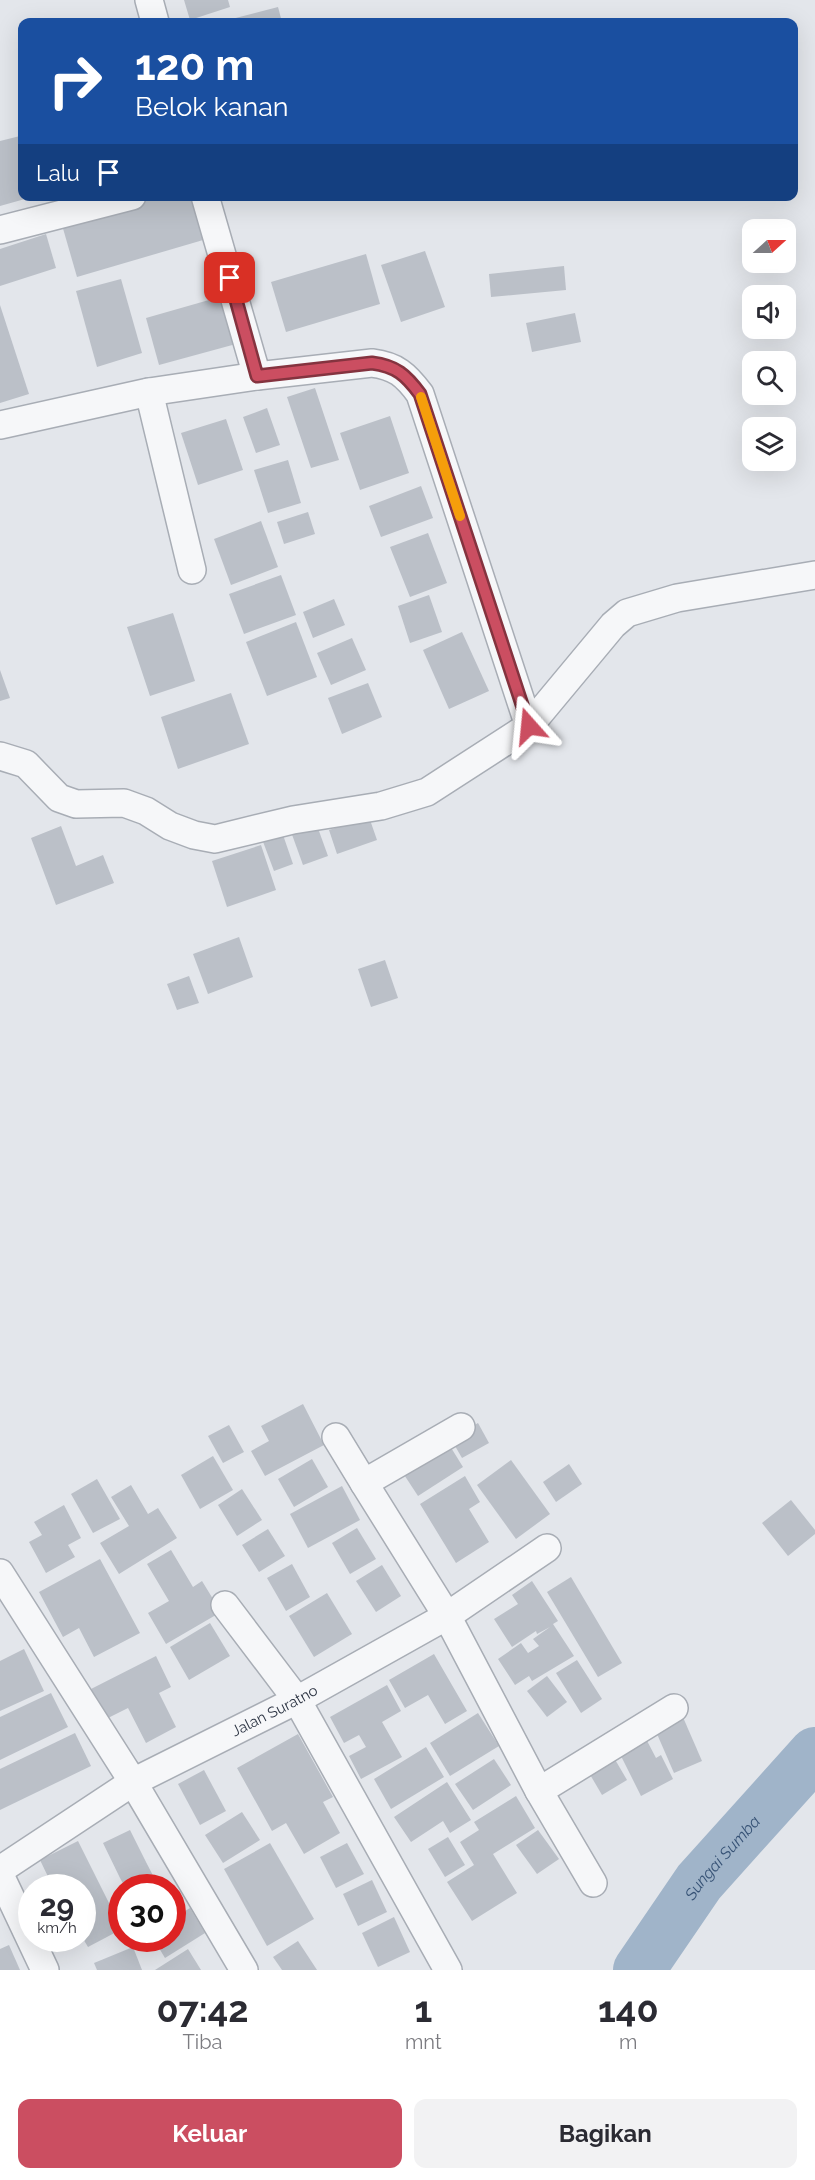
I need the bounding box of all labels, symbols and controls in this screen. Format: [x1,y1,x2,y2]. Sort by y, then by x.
text: 120 m [135,41,254,90]
icon: right [36,42,114,120]
text: Belok kanan [135,91,289,122]
icon: arrive [92,156,125,189]
text: Lalu [36,160,80,186]
north arrow [742,219,796,273]
map controls [742,219,796,471]
pin [204,252,255,303]
icon: arrive [213,261,246,294]
button: sound [742,285,796,339]
button: search [742,351,796,405]
button: layers [742,417,796,471]
position arrow [497,694,561,758]
street label: Jalan Suratno [229,1681,321,1740]
water label: Sungai Sumba [680,1811,764,1904]
speed limit sign: 30 [108,1874,186,1952]
text: 29 [40,1888,74,1923]
text: km/h [37,1919,77,1937]
text: 07:42 [156,1988,249,2030]
text: 1 [414,1988,432,2030]
text: 140 [598,1988,659,2030]
text: Tiba [183,2030,222,2054]
text: mnt [405,2030,442,2054]
text: m [619,2030,637,2054]
button: Keluar [18,2099,402,2168]
button: Bagikan [414,2099,797,2168]

